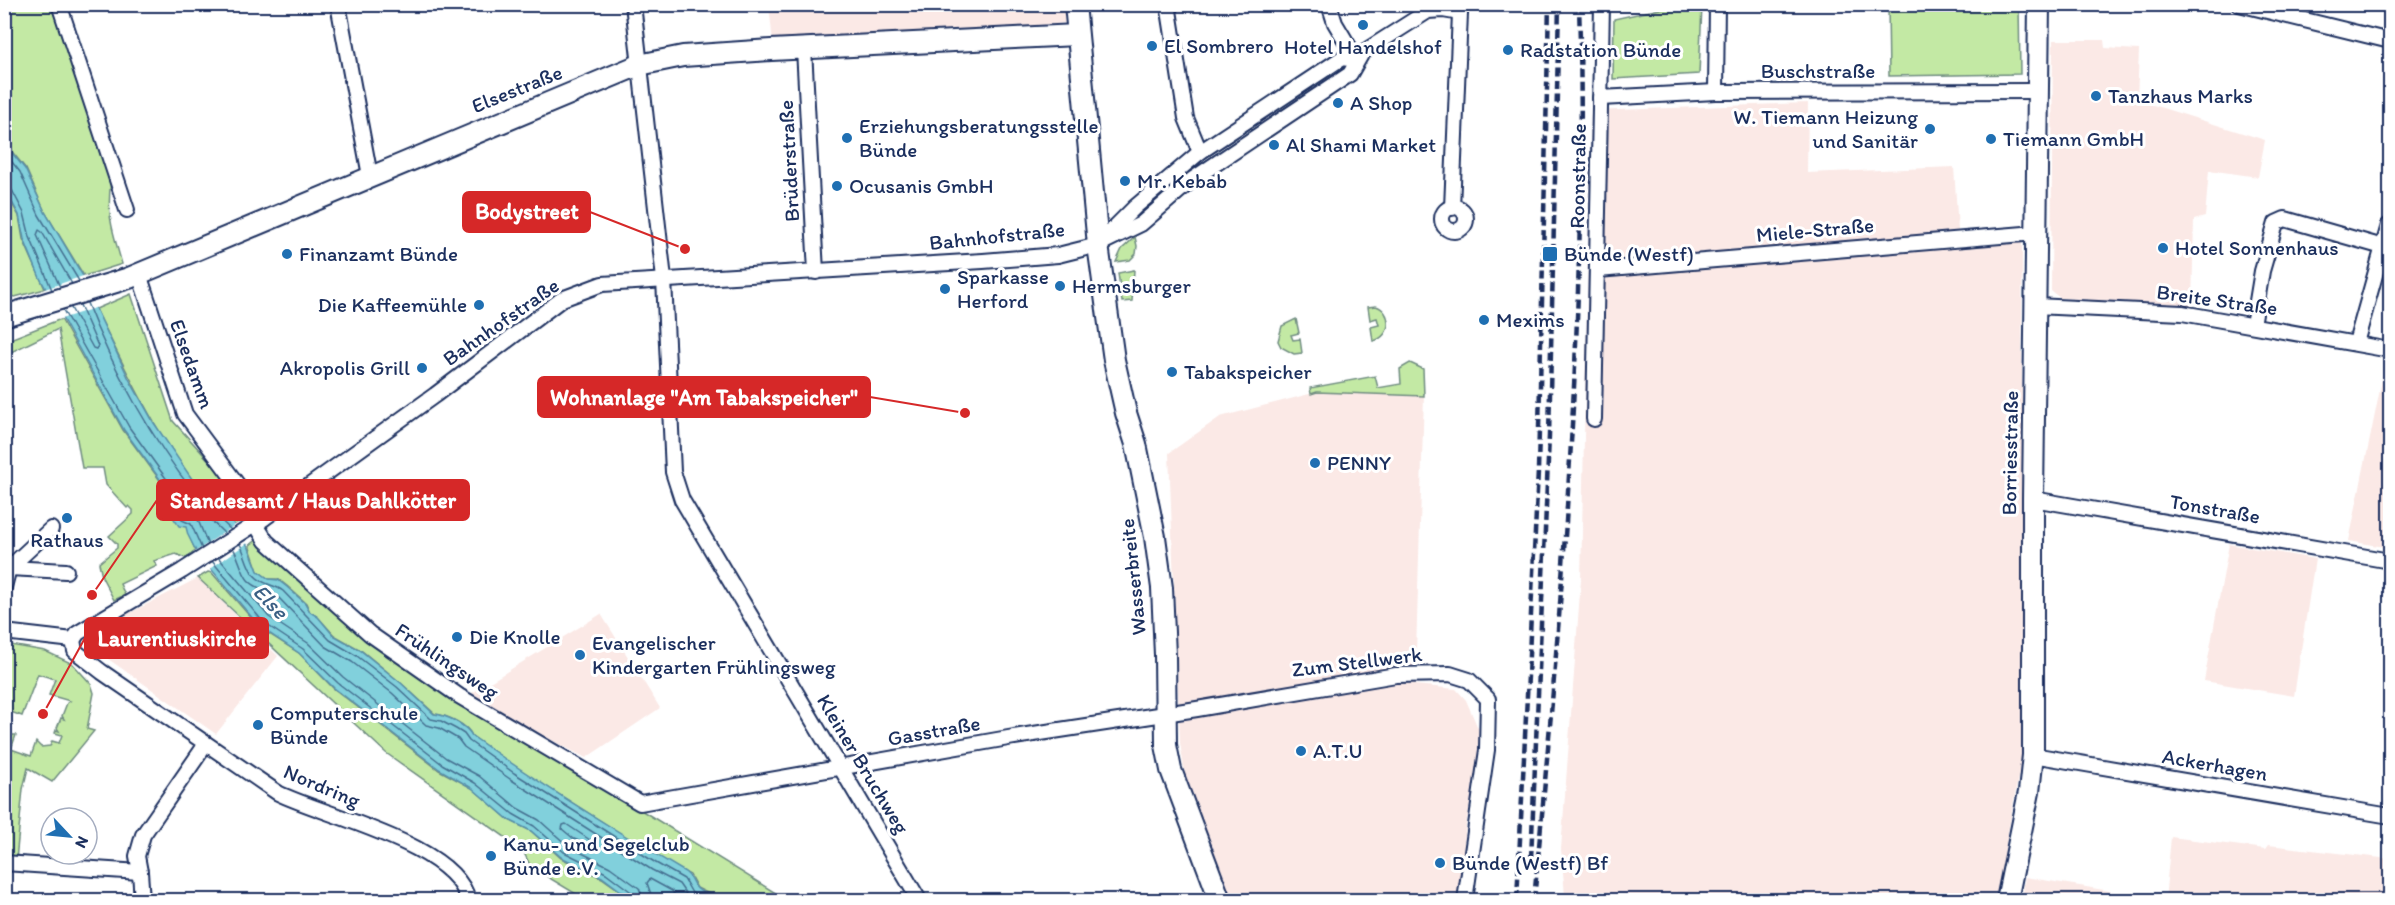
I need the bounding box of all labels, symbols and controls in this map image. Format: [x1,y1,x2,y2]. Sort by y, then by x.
marker: Hotel Handelshof [1356,18,1370,32]
place label: El Sombrero [1164,33,1274,58]
place label: Hotel Handelshof [1284,34,1442,59]
place label: Radstation Bünde [1520,37,1681,62]
marker: El Sombrero [1145,39,1159,53]
marker: Radstation Bünde [1501,43,1515,57]
street label: Buschstraße [1761,58,1875,83]
street label: Elsestraße [468,59,566,118]
place label: Tanzhaus Marks [2108,83,2253,108]
marker: Tanzhaus Marks [2089,89,2103,103]
place label: A Shop [1350,90,1412,115]
marker: A Shop [1331,96,1345,110]
street label: Brüderstraße [773,99,804,223]
place label: W. Tiemann Heizung und Sanitär [1733,104,1918,153]
place label: Erziehungsberatungsstelle Bünde [859,113,1098,162]
marker: W. Tiemann Heizung und Sanitär [1923,122,1937,136]
street label: Roonstraße [1564,123,1591,229]
place label: Tiemann GmbH [2003,126,2144,151]
marker: Erziehungsberatungsstelle Bünde [840,131,854,145]
place label: Al Shami Market [1286,132,1436,157]
marker: Tiemann GmbH [1984,132,1998,146]
marker: Al Shami Market [1267,138,1281,152]
place label: Mr. Kebab [1137,168,1227,193]
place label: Ocusanis GmbH [849,173,993,198]
marker: Mr. Kebab [1118,174,1132,188]
marker: Ocusanis GmbH [830,179,844,193]
callout: Bodystreet [463,192,590,232]
text: Bodystreet [475,198,580,225]
street label: Miele-Straße [1755,212,1875,247]
street label: Bahnhofstraße [928,216,1066,255]
place label: Hotel Sonnenhaus [2175,235,2339,260]
place label: Finanzamt Bünde [299,241,458,266]
place label: Bünde (Westf) [1564,241,1694,266]
marker: Hotel Sonnenhaus [2156,241,2170,255]
marker: Bünde (Westf) [1541,245,1559,263]
marker: Finanzamt Bünde [280,247,294,261]
place label: Sparkasse Herford [957,264,1049,313]
street label: Bahnhofstraße [438,272,564,371]
place label: Hermsburger [1072,273,1191,298]
marker: Hermsburger [1053,279,1067,293]
street label: Breite Straße [2155,279,2279,320]
marker: Sparkasse Herford [938,282,952,296]
place label: Die Kaffeemühle [318,292,467,317]
marker: Die Kaffeemühle [472,298,486,312]
place label: Mexims [1496,307,1565,332]
marker: Mexims [1477,313,1491,327]
street label: Elsedamm [165,316,220,412]
place label: Akropolis Grill [280,355,410,380]
place label: Tabakspeicher [1184,359,1312,384]
marker: Akropolis Grill [415,361,429,375]
marker: Tabakspeicher [1165,365,1179,379]
callout: Wohnanlage "Am Tabakspeicher" [538,377,870,417]
text: Wohnanlage "Am Tabakspeicher" [550,384,858,411]
street label: Borriesstraße [1996,390,2023,516]
place label: PENNY [1327,450,1391,475]
marker: PENNY [1308,456,1322,470]
callout: Standesamt / Haus Dahlkötter [157,480,469,520]
text: Standesamt / Haus Dahlkötter [170,487,457,514]
street label: Tonstraße [2168,488,2262,529]
marker: Rathaus [60,511,74,525]
street label: Wasserbreite [1114,517,1151,637]
place label: Rathaus [30,527,104,552]
water label: Else [248,578,295,626]
street label: Frühlingsweg [391,617,504,705]
callout: Laurentiuskirche [85,618,268,658]
place label: Die Knolle [469,624,561,649]
text: Laurentiuskirche [98,625,256,652]
marker: Die Knolle [450,630,464,644]
place label: Evangelischer Kindergarten Frühlingsweg [592,630,836,679]
street label: Zum Stellwerk [1290,641,1424,682]
marker: Evangelischer Kindergarten Frühlingsweg [573,648,587,662]
street label: Kleiner Bruchweg [812,689,915,838]
place label: Computerschule Bünde [270,700,418,749]
street label: Gasstraße [886,710,982,751]
marker: Computerschule Bünde [251,718,265,732]
place label: A.T.U [1313,738,1362,763]
street label: Ackerhagen [2160,743,2270,786]
marker: A.T.U [1294,744,1308,758]
street label: Nordring [280,758,365,813]
north arrow [39,806,99,866]
place label: Kanu- und Segelclub Bünde e.V. [503,831,690,880]
text: N [71,833,93,851]
marker: Kanu- und Segelclub Bünde e.V. [484,849,498,863]
place label: Bünde (Westf) Bf [1452,850,1608,875]
marker: Bünde (Westf) Bf [1433,856,1447,870]

